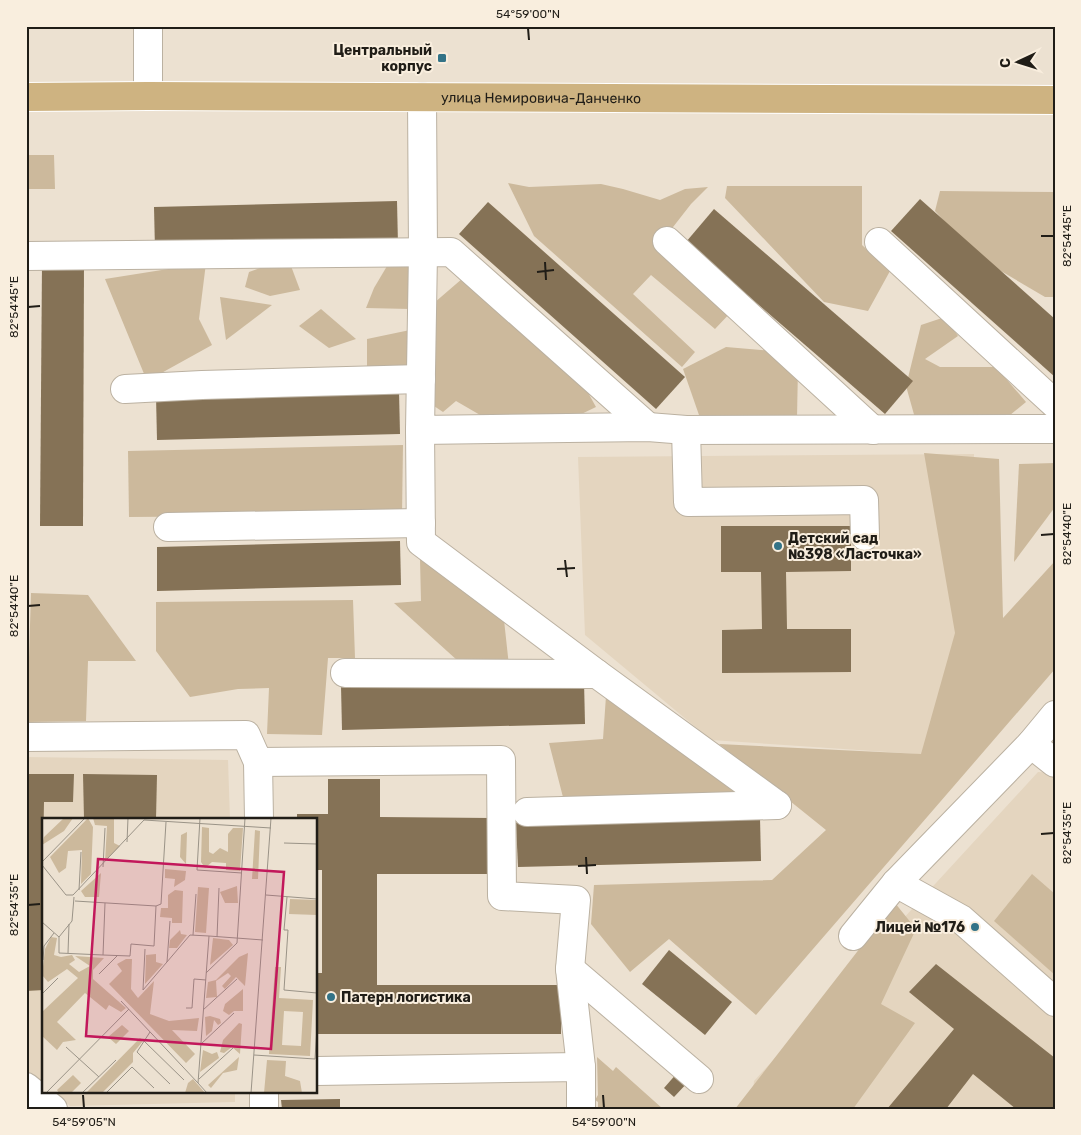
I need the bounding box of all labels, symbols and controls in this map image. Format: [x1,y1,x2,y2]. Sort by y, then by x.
text: 54°59'00"N [496,7,560,21]
north arrow [994,38,1044,88]
place label: Центральный корпус [333,42,432,75]
marker: Центральный корпус [436,52,448,64]
text: С [997,57,1014,68]
street label: улица Немировича-Данченко [441,89,641,107]
text: 82°54'45"E [1060,205,1074,267]
text: 82°54'45"E [7,276,21,338]
text: 82°54'40"E [1060,503,1074,565]
place label: Детский сад №398 «Ласточка» [788,530,922,563]
marker: Детский сад №398 «Ласточка» [772,540,784,552]
text: 82°54'40"E [7,575,21,637]
text: 82°54'35"E [1060,802,1074,864]
inset map [42,818,318,1092]
text: 82°54'35"E [7,874,21,936]
place label: Лицей №176 [875,919,965,936]
marker: Лицей №176 [969,921,981,933]
place label: Патерн логистика [341,989,471,1006]
marker: Патерн логистика [325,991,337,1003]
text: 54°59'05"N [52,1115,116,1129]
text: 54°59'00"N [572,1115,636,1129]

